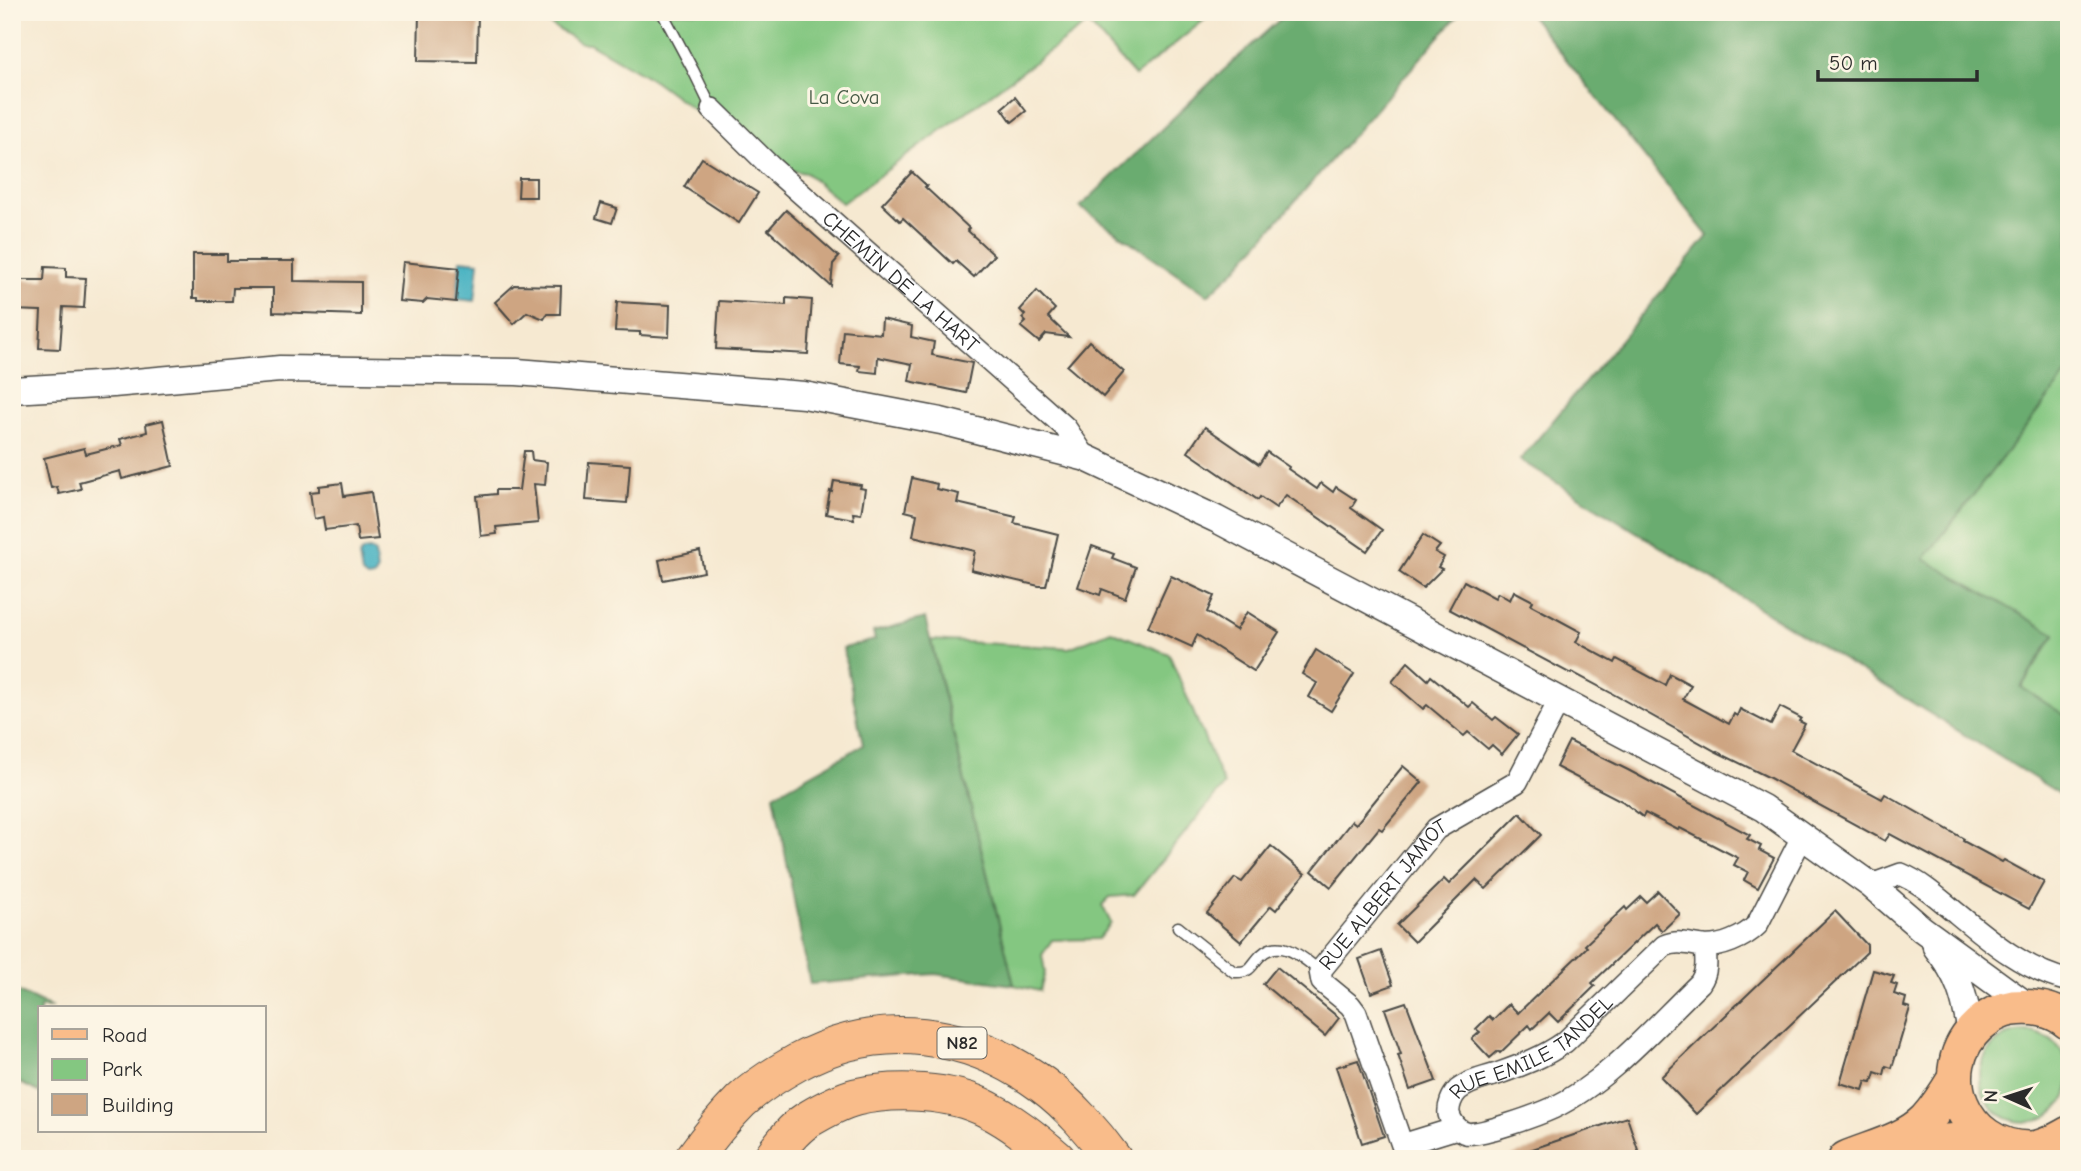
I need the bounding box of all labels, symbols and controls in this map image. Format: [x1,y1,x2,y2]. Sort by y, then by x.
scale bar [1818,38,1978,82]
text: 50 m [1829,51,1878,75]
park label: La Cova [809,85,879,109]
street label: CHEMIN DE LA HART [818,206,984,357]
street label: RUE ALBERT JAMOT [1314,814,1451,975]
street label: RUE EMILE TANDEL [1444,990,1618,1104]
legend [38,1006,266,1132]
text: Road [102,1023,147,1047]
road number: N82 [937,1028,986,1058]
text: Park [102,1057,142,1081]
north arrow [1972,1062,2042,1132]
text: N [1980,1089,2002,1103]
text: Building [102,1093,174,1117]

